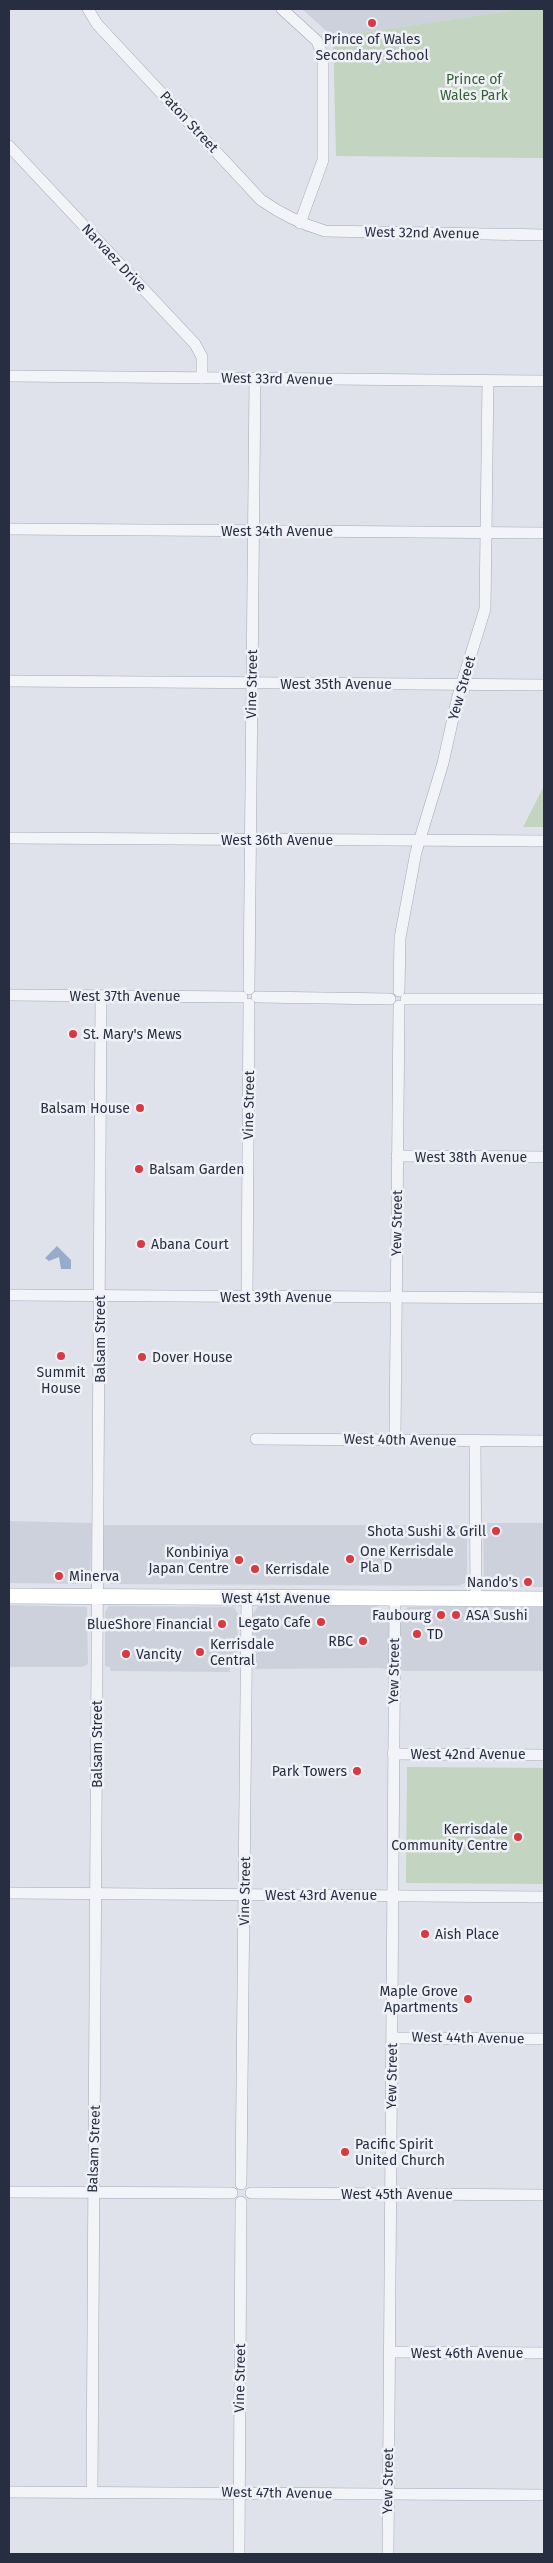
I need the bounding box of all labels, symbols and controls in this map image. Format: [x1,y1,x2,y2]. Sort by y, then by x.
marker: Prince of Wales Secondary School [366,17,378,29]
place label: Prince of Wales Secondary School [315,31,429,64]
park label: Prince of Wales Park [440,71,509,104]
street label: Paton Street [156,88,222,157]
street label: Narvaez Drive [78,220,150,296]
street label: West 32nd Avenue [364,223,480,243]
street label: West 33rd Avenue [221,370,333,388]
street label: West 34th Avenue [221,523,333,540]
street label: Vine Street [243,648,261,719]
street label: Yew Street [445,653,480,722]
street label: West 35th Avenue [280,676,392,693]
street label: West 36th Avenue [221,832,333,849]
street label: West 37th Avenue [70,988,180,1005]
place label: St. Mary's Mews [83,1026,182,1043]
marker: St. Mary's Mews [67,1028,79,1040]
street label: Vine Street [240,1069,258,1140]
place label: Balsam House [40,1100,130,1117]
marker: Balsam House [134,1102,146,1114]
street label: West 38th Avenue [415,1149,527,1166]
place label: Balsam Garden [149,1161,244,1178]
marker: Balsam Garden [133,1163,145,1175]
street label: Yew Street [388,1189,406,1256]
place label: Abana Court [151,1236,230,1253]
marker: Abana Court [135,1238,147,1250]
street label: West 39th Avenue [220,1289,332,1306]
street label: Balsam Street [92,1294,109,1383]
place label: Dover House [152,1349,233,1366]
marker: Summit House [55,1350,67,1362]
marker: Dover House [136,1351,148,1363]
place label: Summit House [37,1364,86,1397]
street label: West 40th Avenue [343,1431,457,1449]
place label: Shota Sushi & Grill [367,1523,486,1540]
marker: Shota Sushi & Grill [490,1525,502,1537]
place label: One Kerrisdale Pla D [360,1543,454,1576]
place label: Konbiniya Japan Centre [148,1544,229,1577]
marker: One Kerrisdale Pla D [344,1553,356,1565]
marker: Konbiniya Japan Centre [233,1554,245,1566]
place label: Kerrisdale [265,1561,329,1578]
marker: Kerrisdale [249,1563,261,1575]
place label: Minerva [69,1568,119,1585]
marker: Minerva [53,1570,65,1582]
place label: Nando's [467,1574,518,1591]
marker: Nando's [522,1576,534,1588]
street label: West 41st Avenue [222,1590,330,1607]
place label: Faubourg [372,1607,432,1624]
place label: ASA Sushi [466,1607,528,1624]
marker: Faubourg [435,1609,447,1621]
marker: ASA Sushi [450,1609,462,1621]
place label: Legato Cafe [238,1614,311,1631]
place label: BlueShore Financial [87,1616,212,1633]
marker: Legato Cafe [315,1616,327,1628]
marker: BlueShore Financial [216,1618,228,1630]
place label: TD [427,1626,443,1643]
marker: TD [411,1628,423,1640]
place label: RBC [328,1633,353,1650]
marker: RBC [357,1635,369,1647]
place label: Kerrisdale Central [210,1636,274,1669]
street label: Yew Street [385,1637,403,1704]
place label: Vancity [136,1646,182,1663]
marker: Kerrisdale Central [194,1646,206,1658]
marker: Vancity [120,1648,132,1660]
street label: Balsam Street [89,1699,106,1788]
street label: West 42nd Avenue [410,1746,526,1763]
place label: Park Towers [272,1763,347,1780]
marker: Park Towers [351,1765,363,1777]
place label: Kerrisdale Community Centre [391,1821,508,1854]
marker: Kerrisdale Community Centre [512,1831,524,1843]
street label: Vine Street [236,1855,254,1926]
street label: West 43rd Avenue [265,1887,377,1904]
place label: Aish Place [435,1926,499,1943]
marker: Aish Place [419,1928,431,1940]
place label: Maple Grove Apartments [379,1983,458,2016]
marker: Maple Grove Apartments [462,1993,474,2005]
street label: West 44th Avenue [412,2029,524,2047]
street label: Yew Street [383,2042,401,2109]
street label: Balsam Street [84,2104,104,2193]
place label: Pacific Spirit United Church [355,2136,445,2169]
marker: Pacific Spirit United Church [339,2146,351,2158]
street label: West 45th Avenue [341,2186,453,2203]
street label: Vine Street [231,2342,249,2413]
street label: West 46th Avenue [411,2345,523,2362]
street label: Yew Street [379,2447,397,2514]
street label: West 47th Avenue [221,2484,333,2502]

